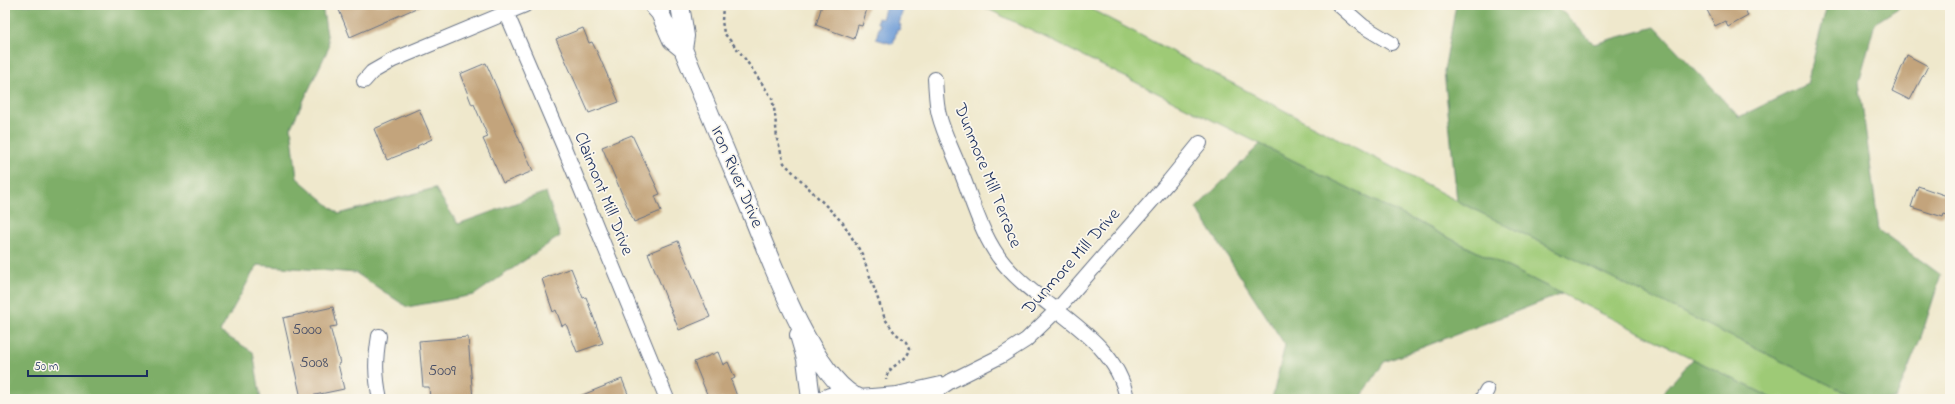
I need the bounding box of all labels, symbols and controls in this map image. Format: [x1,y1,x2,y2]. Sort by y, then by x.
street label: Dunmore Mill Terrace [946,99,1028,253]
street label: Iron River Drive [703,122,770,233]
street label: Claimont Mill Drive [566,128,640,260]
street label: Dunmore Mill Drive [1016,202,1128,322]
house number: 5000 [292,318,322,342]
house number: 5008 [300,351,328,375]
scale bar [28,352,147,378]
text: 50 m [34,358,58,376]
house number: 5009 [428,359,456,383]

